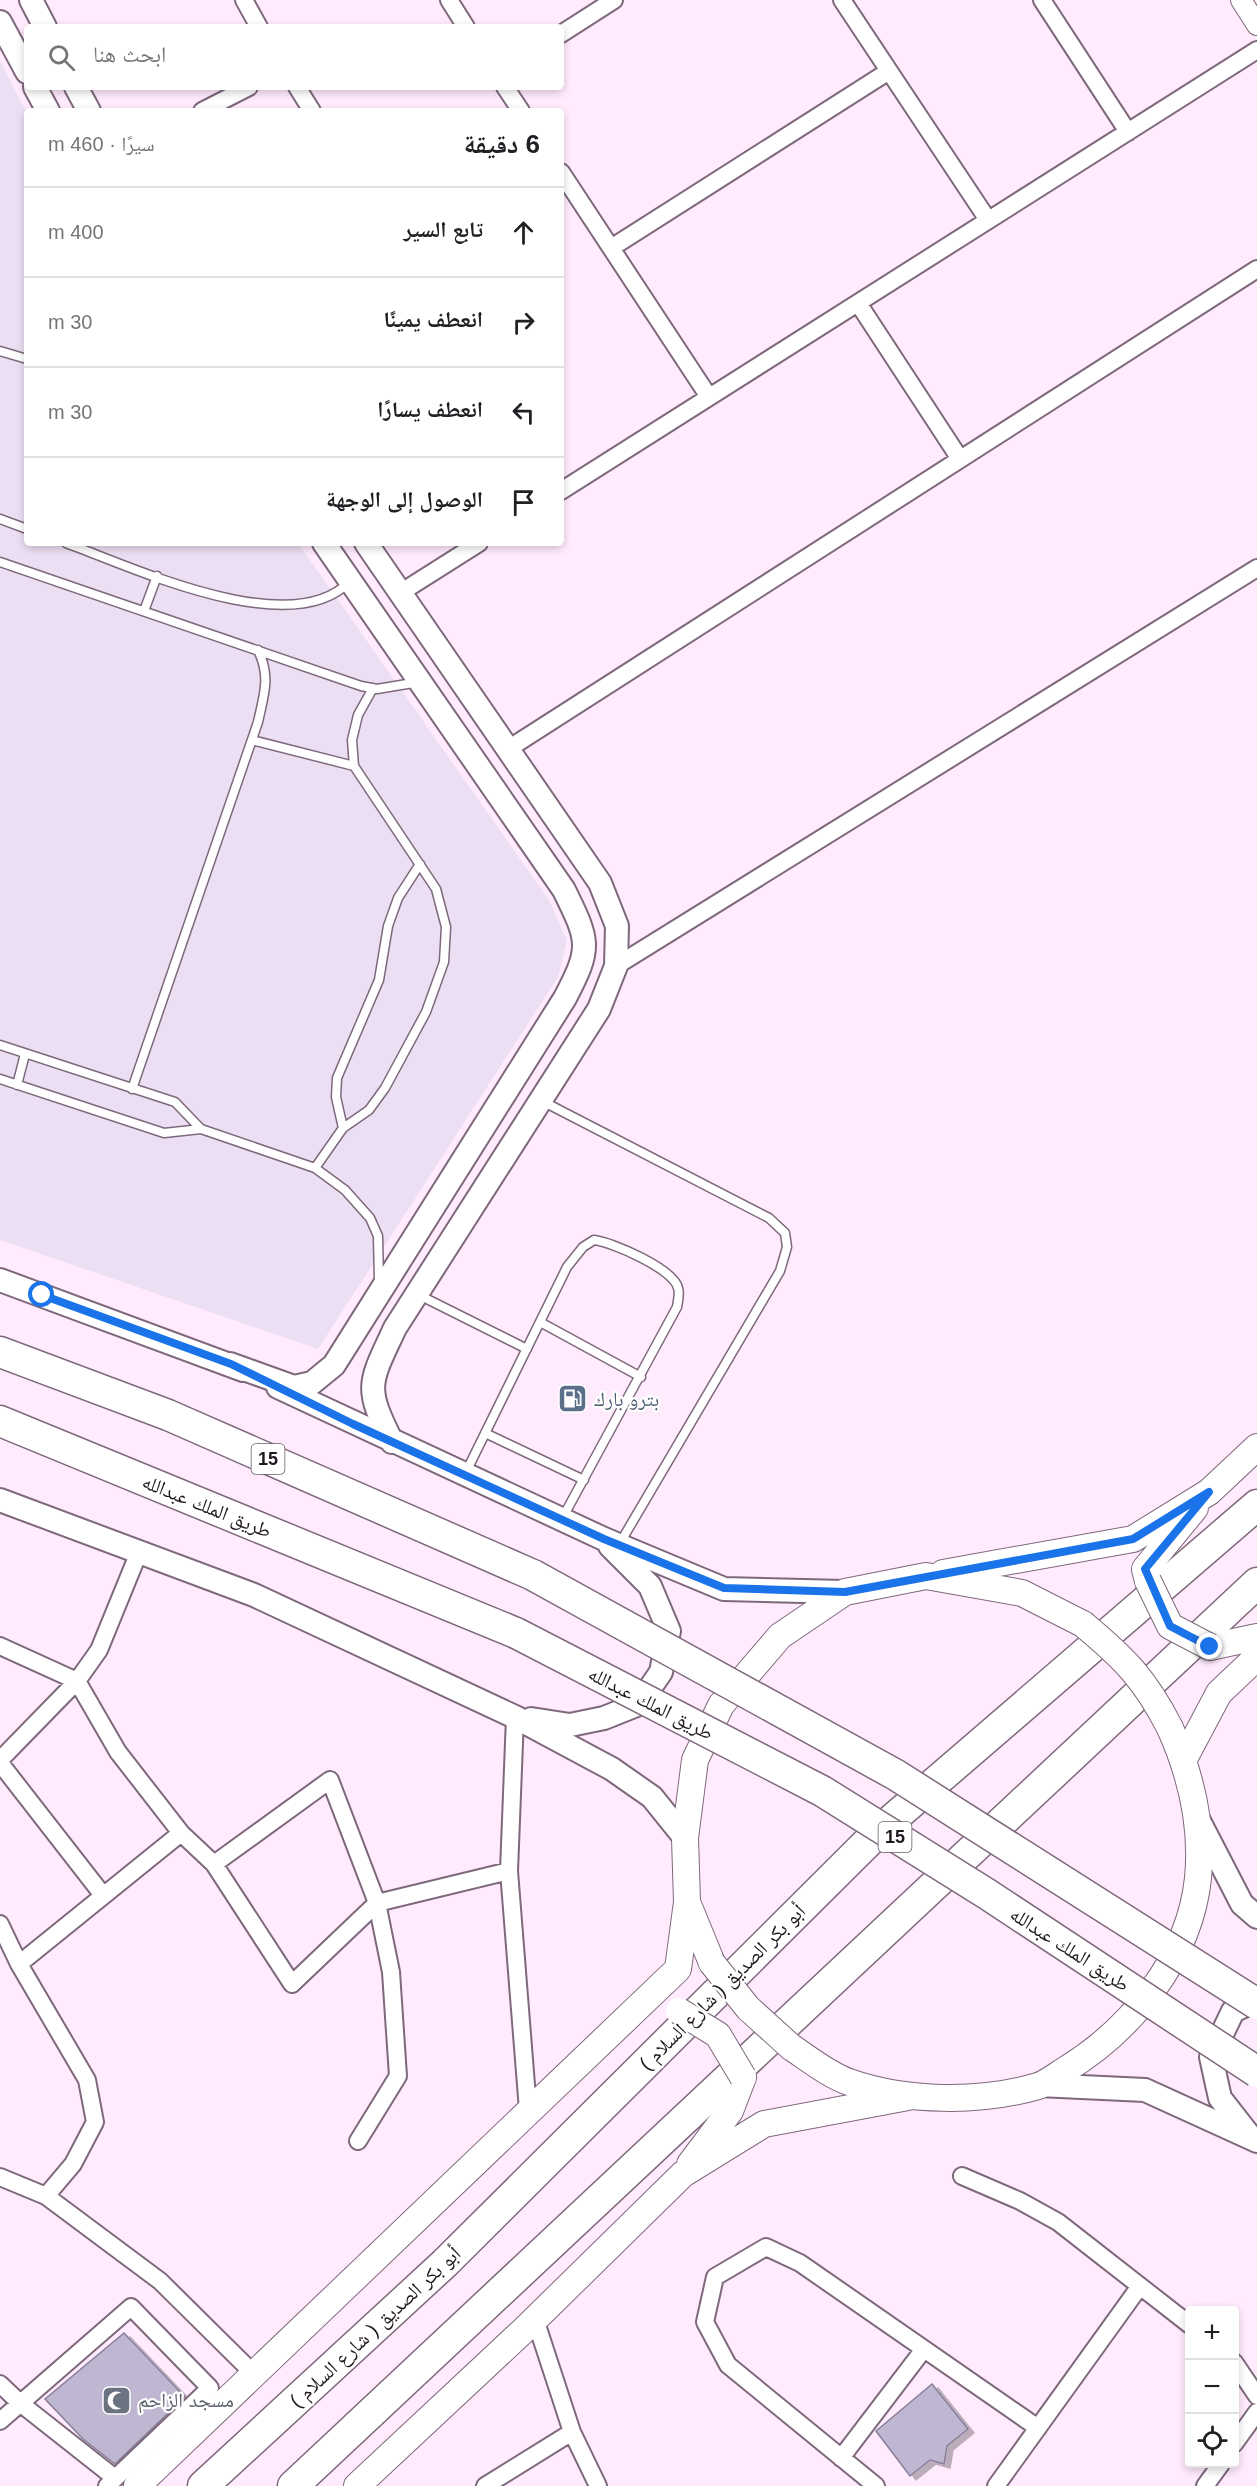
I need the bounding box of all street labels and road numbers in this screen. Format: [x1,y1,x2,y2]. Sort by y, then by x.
road number: 15 [252,1444,284,1474]
street label: طريق الملك عبدالله [139,1470,275,1543]
street label: طريق الملك عبدالله [584,1662,717,1745]
road number: 15 [878,1822,912,1852]
street label: ( شارع السلام ) أبو بكر الصديق [634,1899,811,2076]
street label: طريق الملك عبدالله [1006,1902,1134,1996]
street label: ( شارع السلام ) أبو بكر الصديق [285,2242,467,2414]

